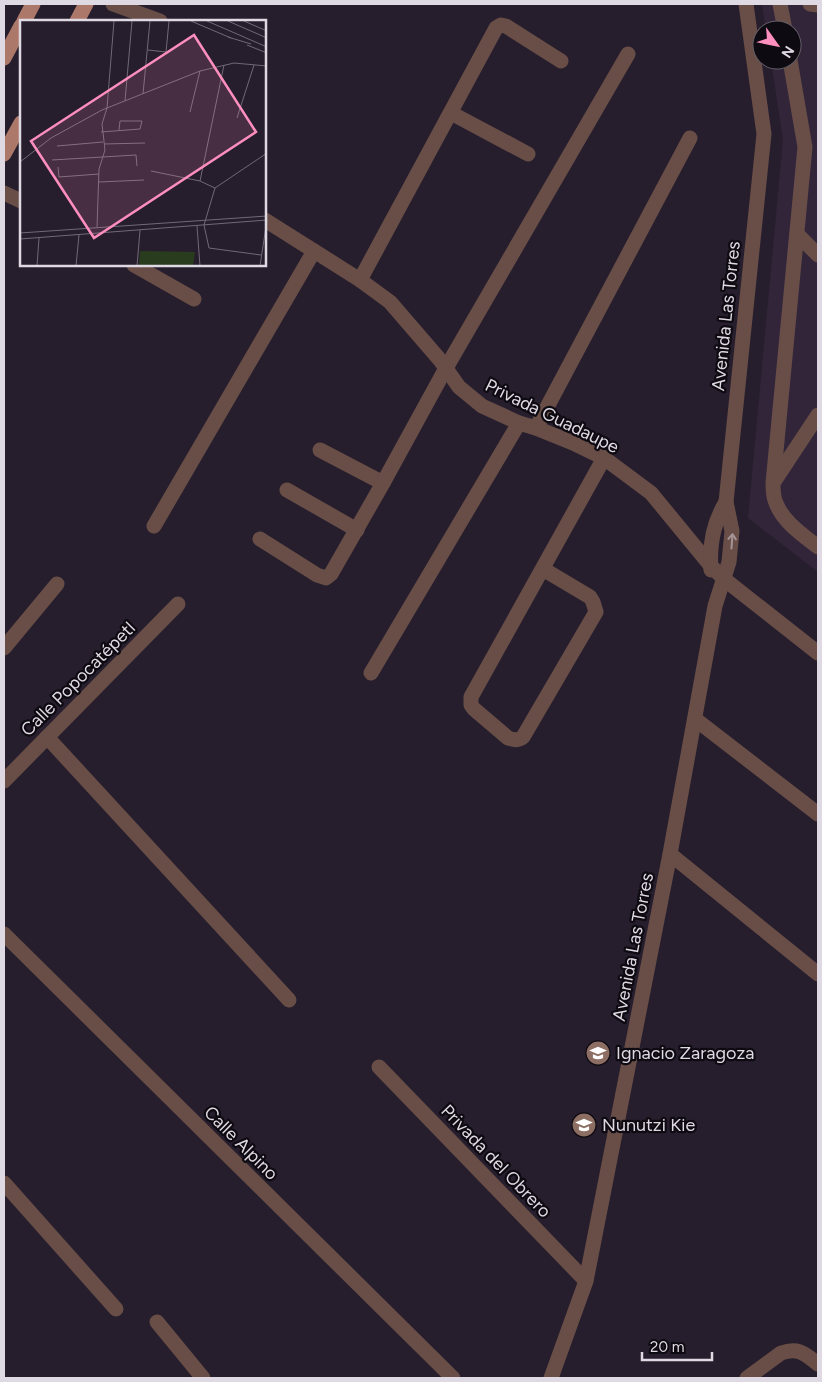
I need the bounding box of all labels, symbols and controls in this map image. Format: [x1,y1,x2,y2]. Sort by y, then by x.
inset map [20,20,266,266]
north arrow [752,20,802,70]
text: N [777,43,798,61]
street label: Avenida Las Torres [707,240,745,392]
street label: Privada Guadaupe [481,374,623,458]
one-way arrow [727,533,736,549]
street label: Calle Popocatépetl [16,617,140,741]
street label: Avenida Las Torres [608,871,658,1023]
school or university icon: Ignacio Zaragoza [585,1040,611,1066]
place label: Ignacio Zaragoza [616,1042,754,1064]
street label: Privada del Obrero [436,1100,556,1222]
street label: Calle Alpino [199,1101,283,1185]
school or university icon: Nunutzi Kie [571,1112,597,1138]
place label: Nunutzi Kie [602,1114,695,1136]
scale bar [642,1330,712,1362]
text: 20 m [650,1338,684,1356]

